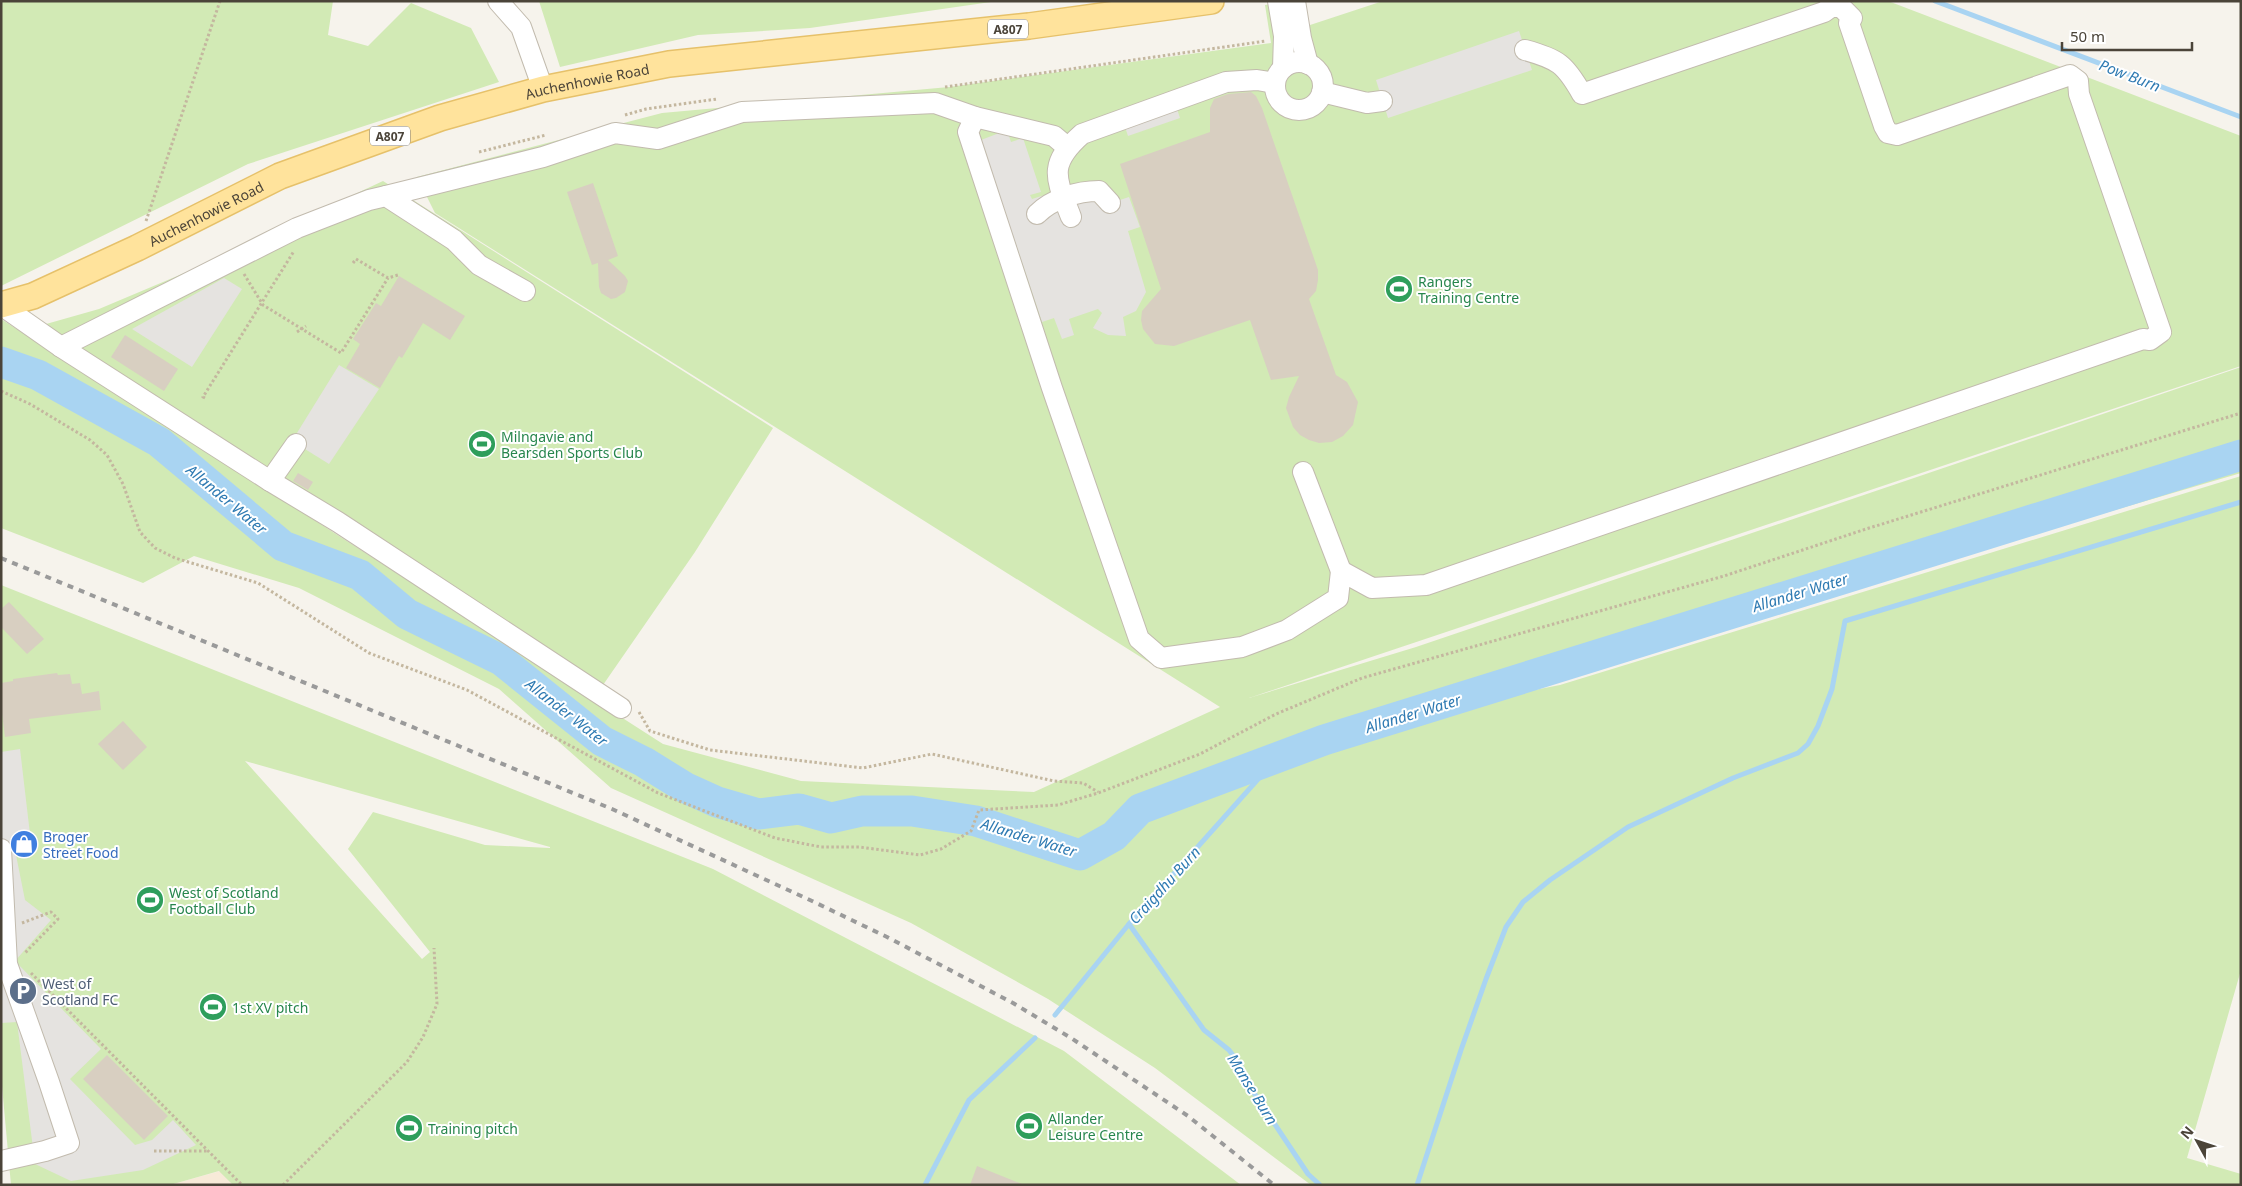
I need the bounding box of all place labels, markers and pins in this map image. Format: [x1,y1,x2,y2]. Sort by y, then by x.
place label: Rangers Training Centre [1418,272,1519,307]
sports icon: Rangers Training Centre [1384,274,1414,304]
place label: Milngavie and Bearsden Sports Club [501,427,643,462]
sports icon: Milngavie and Bearsden Sports Club [467,429,497,459]
place label: Broger Street Food [43,827,119,862]
shop icon: Broger Street Food [9,829,39,859]
place label: West of Scotland Football Club [169,883,279,918]
sports icon: West of Scotland Football Club [135,885,165,915]
place label: West of Scotland FC [42,974,119,1009]
parking icon: West of Scotland FC [8,976,38,1006]
sports icon: 1st XV pitch [198,992,228,1022]
place label: 1st XV pitch [232,998,308,1017]
place label: Allander Leisure Centre [1048,1109,1143,1144]
sports icon: Allander Leisure Centre [1014,1111,1044,1141]
sports icon: Training pitch [394,1113,424,1143]
place label: Training pitch [428,1119,518,1138]

